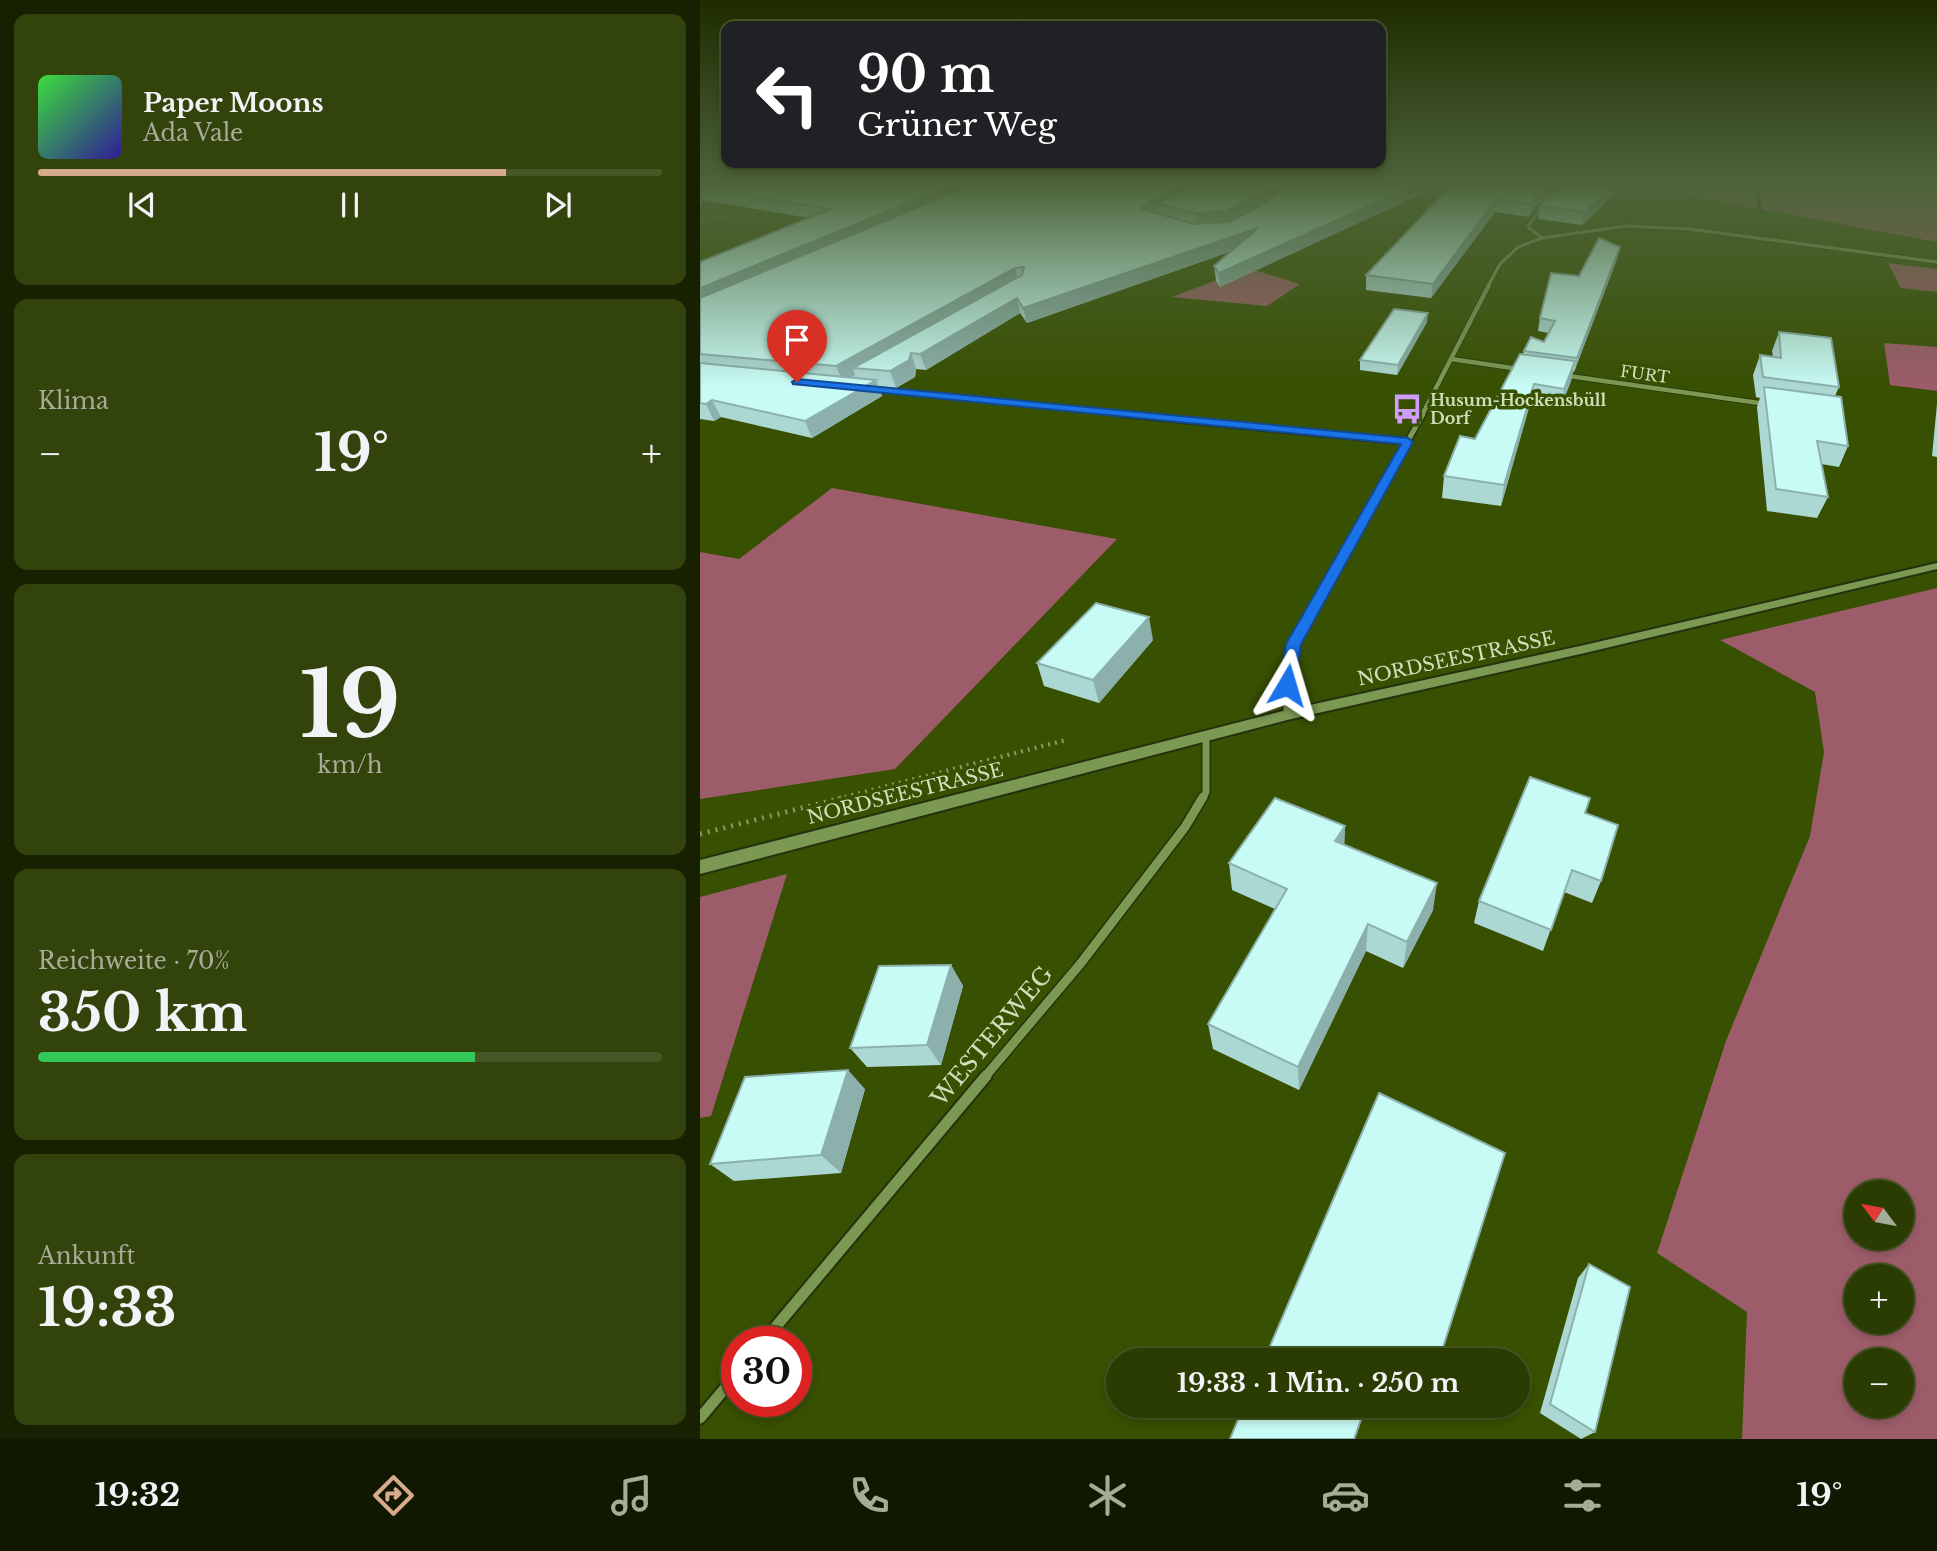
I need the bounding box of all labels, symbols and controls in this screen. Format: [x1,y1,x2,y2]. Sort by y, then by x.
text: 90 m [857,44,994,105]
icon: left [742,49,833,140]
text: Paper Moons [143,87,324,119]
text: Grüner Weg [857,105,1057,145]
text: Ada Vale [143,119,243,147]
icon: previous [123,186,161,224]
icon: pause [331,186,369,224]
icon: next [539,186,577,224]
pin [767,310,827,382]
icon: arrive [778,321,816,359]
street label: FURT [1619,361,1671,387]
text: Klima [38,387,109,415]
place label: Husum-Hockensbüll Dorf [1430,390,1607,428]
bus stop icon: Husum-Hockensbüll Dorf [1390,392,1424,426]
text: 19° [314,421,389,485]
text: − [38,430,62,477]
text: + [641,430,662,477]
street label: NORDSEESTRASSE [1355,626,1557,691]
position arrow [1250,648,1324,722]
text: 19 [299,649,401,762]
text: km/h [317,751,383,779]
street label: NORDSEESTRASSE [805,758,1006,829]
text: Reichweite · 70% [38,947,230,975]
street label: WESTERWEG [925,960,1059,1113]
text: 350 km [38,981,247,1045]
north arrow [1844,1180,1914,1250]
map controls [1844,1180,1914,1418]
text: Ankunft [38,1242,135,1270]
button: + [1844,1264,1914,1334]
text: 19:33 [38,1276,177,1340]
speed limit sign: 30 [721,1326,812,1417]
button: − [1844,1348,1914,1418]
text: 19:33 · 1 Min. · 250 m [1177,1367,1459,1399]
icon: directions [369,1471,418,1520]
icon: music [607,1471,656,1520]
icon: phone [845,1471,894,1520]
icon: climate [1083,1471,1132,1520]
icon: car [1321,1471,1370,1520]
icon: filters [1558,1471,1607,1520]
text: 19:32 [94,1475,180,1515]
text: 19° [1796,1475,1842,1515]

